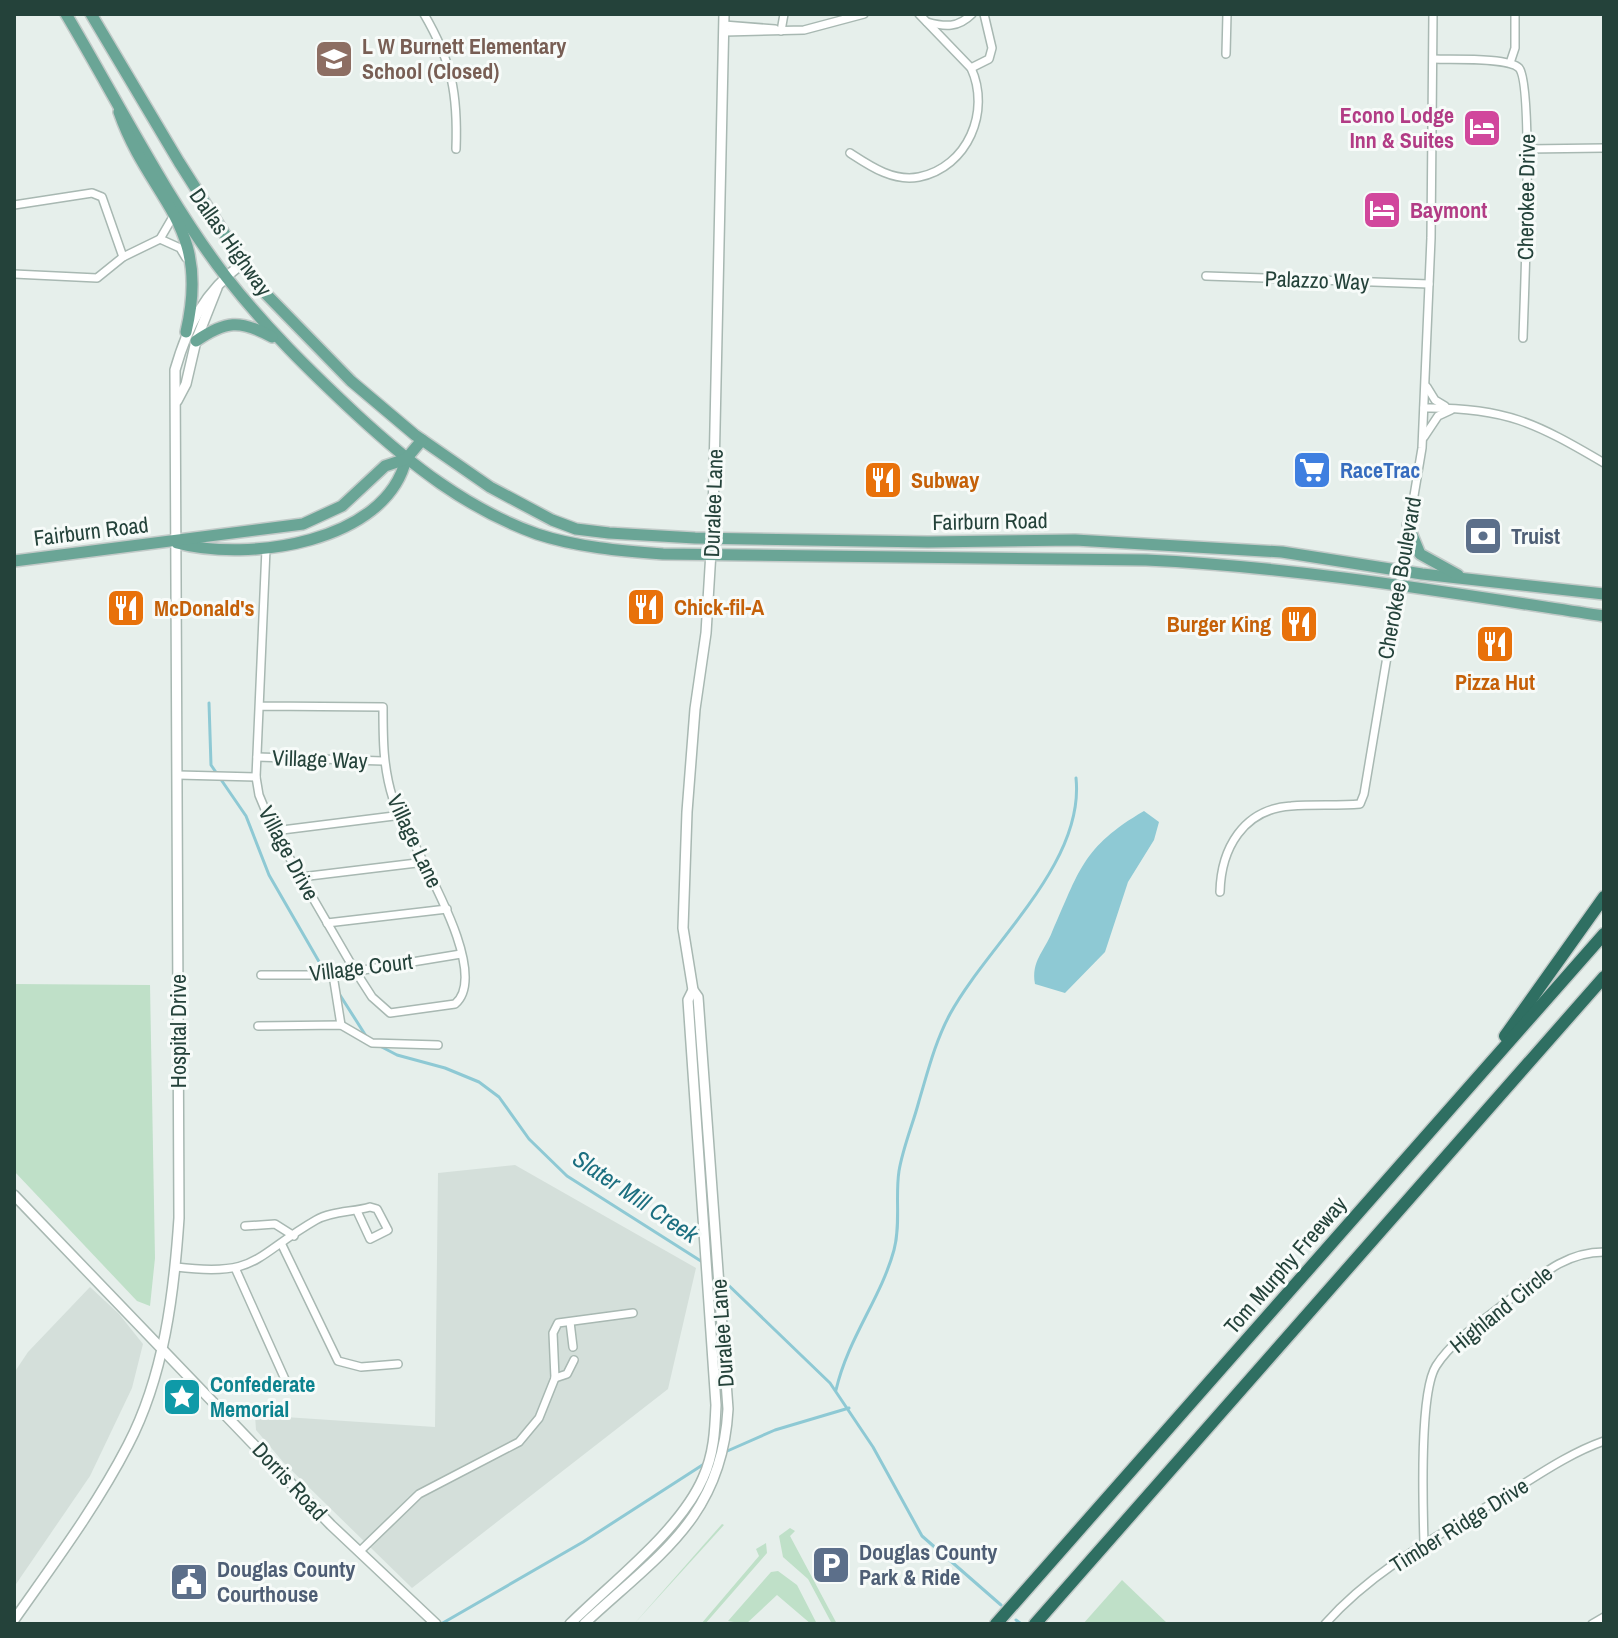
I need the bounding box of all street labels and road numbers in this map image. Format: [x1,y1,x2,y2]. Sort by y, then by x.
street label: Cherokee Drive [1510,134,1542,260]
street label: Dallas Highway [183,182,279,302]
street label: Palazzo Way [1264,263,1370,297]
street label: Duralee Lane [696,448,730,558]
street label: Cherokee Boulevard [1370,494,1428,662]
street label: Fairburn Road [932,505,1048,537]
street label: Fairburn Road [32,509,150,553]
street label: Village Way [272,742,368,776]
street label: Village Lane [380,789,450,893]
street label: Village Drive [252,800,326,906]
street label: Village Court [308,946,414,988]
street label: Hospital Drive [163,974,193,1088]
street label: Tom Murphy Freeway [1217,1190,1353,1340]
street label: Highland Circle [1443,1258,1559,1360]
street label: Duralee Lane [703,1278,741,1388]
street label: Dorris Road [246,1435,334,1527]
street label: Timber Ridge Drive [1384,1470,1534,1580]

